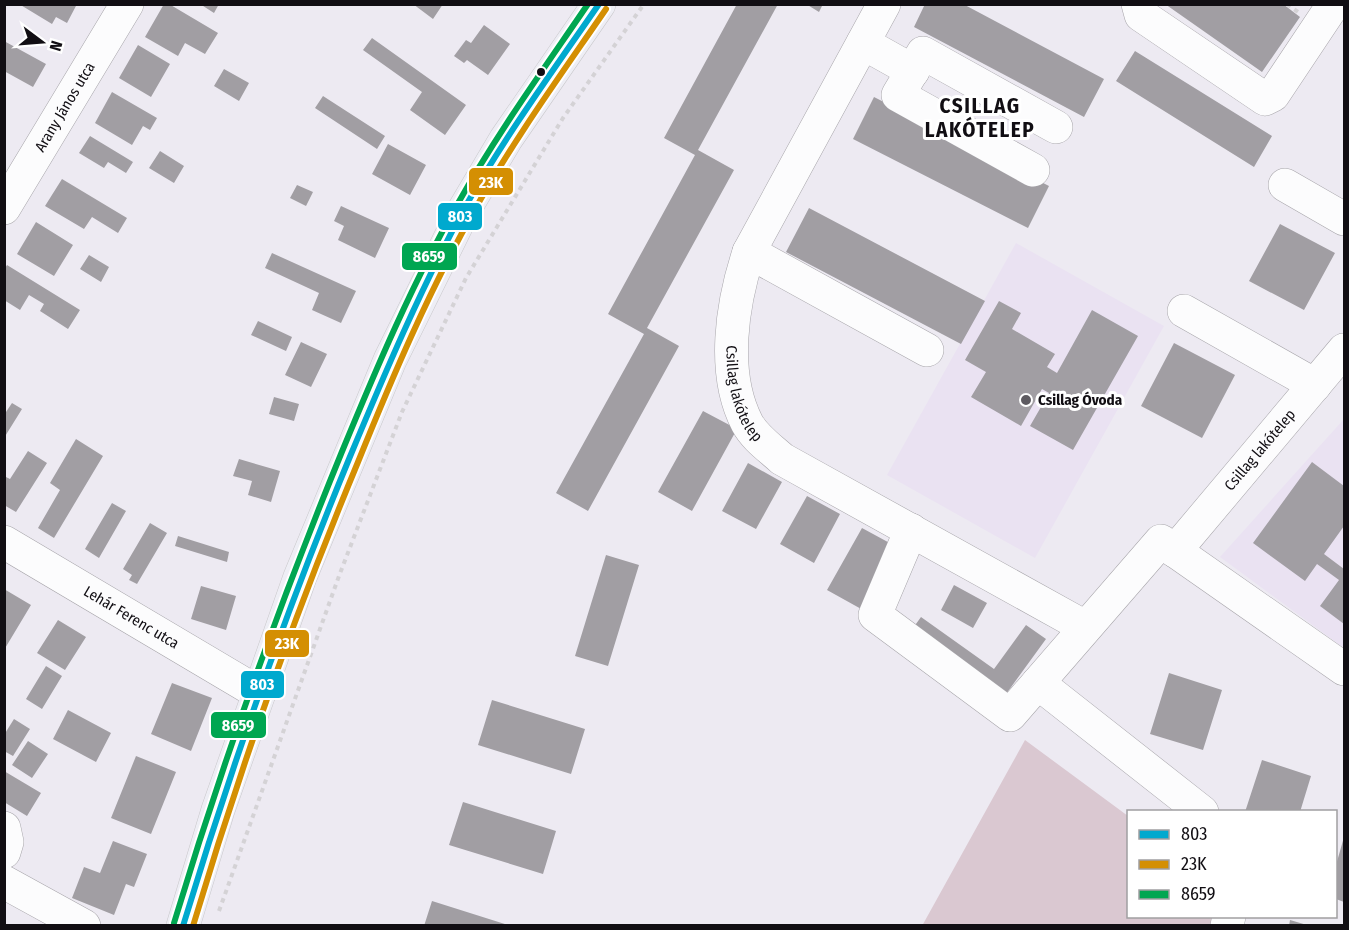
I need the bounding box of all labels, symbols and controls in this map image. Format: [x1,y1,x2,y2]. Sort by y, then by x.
north arrow [12,12,72,72]
text: N [45,39,66,53]
street label: Arany János utca [31,59,99,155]
unlabelled marker [535,66,547,78]
district label: CSILLAG LAKÓTELEP [925,93,1035,143]
line badge: 23K [468,167,514,196]
text: 23K [478,173,504,192]
line badge: 803 [437,202,483,231]
text: 803 [448,207,473,226]
line badge: 8659 [401,242,458,271]
text: 8659 [413,247,445,266]
street label: Csillag lakótelep [722,345,766,446]
place label: Csillag Óvoda [1038,391,1123,409]
marker: Csillag Óvoda [1019,393,1033,407]
street label: Csillag lakótelep [1221,406,1299,494]
street label: Lehár Ferenc utca [80,582,182,653]
line badge: 23K [264,629,310,658]
text: 23K [274,634,300,653]
line badge: 803 [240,670,285,699]
text: 803 [250,675,275,694]
line badge: 8659 [210,711,267,739]
text: 8659 [222,716,254,735]
legend [1127,810,1337,918]
text: 803 [1181,823,1207,845]
text: 23K [1181,853,1207,875]
text: 8659 [1181,883,1216,905]

